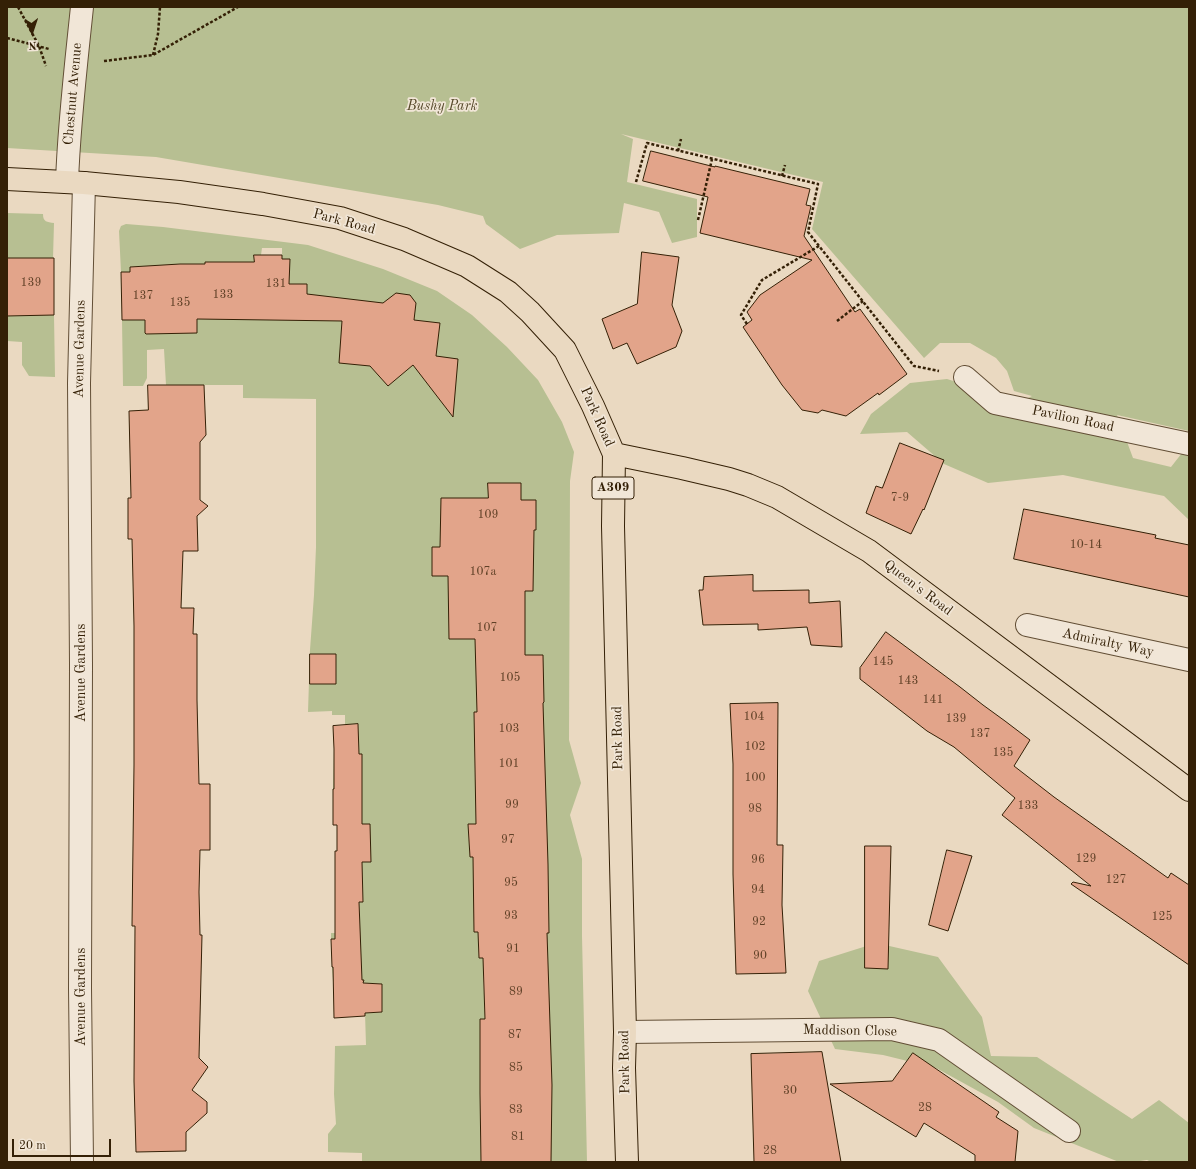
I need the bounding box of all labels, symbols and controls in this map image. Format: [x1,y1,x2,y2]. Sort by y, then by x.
north arrow [12,12,52,52]
text: N [28,39,37,50]
street label: Chestnut Avenue [60,42,86,146]
park label: Bushy Park [407,98,477,114]
street label: Park Road [311,206,377,238]
house number: 139 [21,276,41,290]
house number: 131 [266,277,286,291]
house number: 133 [213,288,233,302]
house number: 137 [133,289,153,303]
house number: 135 [170,296,190,310]
street label: Avenue Gardens [71,300,89,398]
street label: Park Road [576,384,618,450]
street label: Pavilion Road [1030,402,1116,436]
road number: A309 [592,477,634,499]
house number: 7-9 [891,491,909,505]
house number: 109 [478,508,498,522]
house number: 10-14 [1070,538,1102,552]
street label: Queen's Road [880,557,956,619]
house number: 107a [470,565,496,579]
house number: 107 [477,621,497,635]
street label: Avenue Gardens [73,624,89,722]
street label: Admiralty Way [1061,625,1155,661]
house number: 145 [873,655,893,669]
house number: 105 [500,671,520,685]
house number: 143 [898,674,918,688]
house number: 141 [923,693,943,707]
street label: Park Road [609,706,627,770]
house number: 104 [744,710,764,724]
house number: 139 [946,712,966,726]
house number: 103 [499,722,519,736]
house number: 137 [970,727,990,741]
house number: 102 [745,740,765,754]
house number: 135 [993,746,1013,760]
house number: 101 [499,757,519,771]
house number: 100 [745,771,765,785]
house number: 99 [505,798,519,812]
house number: 133 [1018,799,1038,813]
house number: 98 [748,802,762,816]
house number: 97 [501,833,515,847]
house number: 129 [1076,852,1096,866]
house number: 96 [751,853,765,867]
house number: 127 [1106,873,1126,887]
house number: 95 [504,876,518,890]
house number: 94 [751,883,765,897]
house number: 93 [504,909,518,923]
house number: 125 [1152,910,1172,924]
house number: 92 [752,915,766,929]
house number: 91 [506,942,520,956]
street label: Avenue Gardens [73,948,89,1046]
house number: 90 [753,949,767,963]
house number: 89 [509,985,523,999]
street label: Maddison Close [803,1022,897,1040]
house number: 87 [508,1028,522,1042]
street label: Park Road [616,1030,634,1094]
house number: 85 [509,1061,523,1075]
house number: 30 [783,1084,797,1098]
house number: 28 [918,1101,932,1115]
house number: 83 [509,1103,523,1117]
house number: 81 [511,1130,525,1144]
scale bar [14,1131,113,1157]
text: 20 m [19,1140,46,1152]
house number: 28 [763,1144,777,1158]

